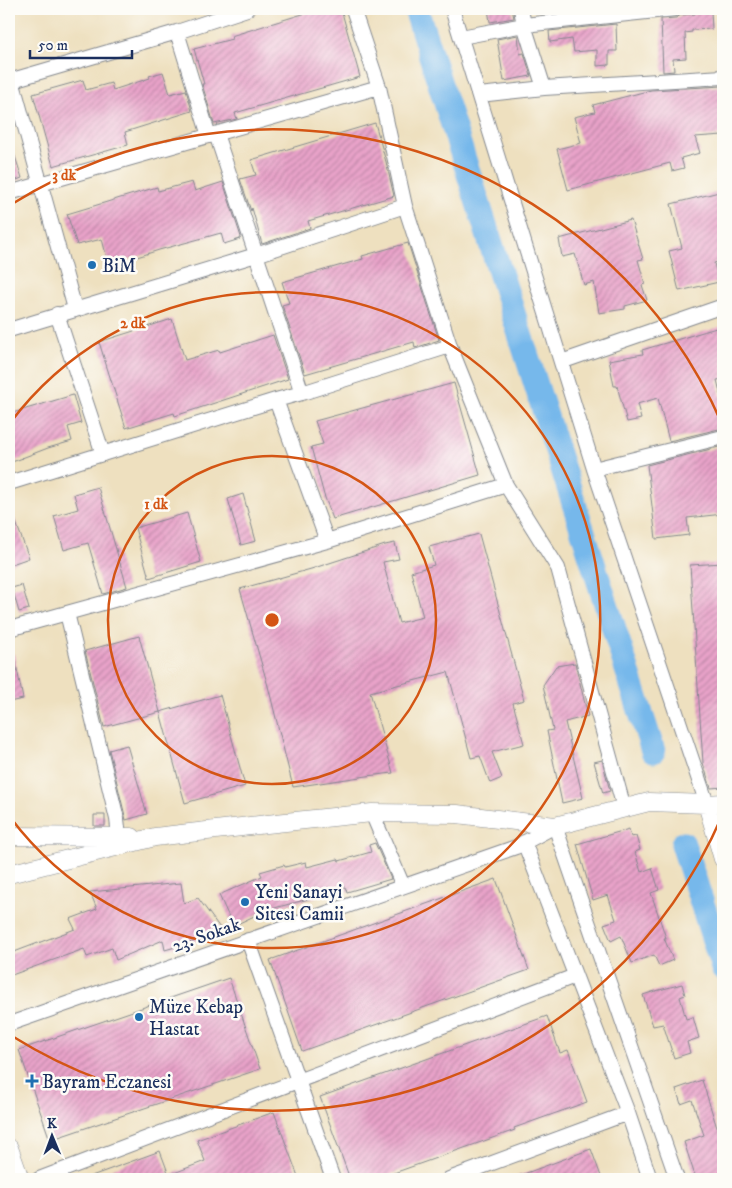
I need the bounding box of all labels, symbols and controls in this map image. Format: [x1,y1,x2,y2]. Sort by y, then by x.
scale bar [30,28,132,60]
text: 50 m [38,36,68,55]
text: 3 dk [52,166,76,185]
place label: BiM [102,255,136,278]
marker: BiM [86,259,98,271]
text: 2 dk [120,314,146,333]
text: 1 dk [144,495,168,514]
centre of rings [263,611,281,629]
place label: Yeni Sanayi Sitesi Camii [255,881,344,926]
marker: Yeni Sanayi Sitesi Camii [239,896,251,908]
street label: 23. Sokak [169,913,244,958]
place label: Müze Kebap Hastat [149,996,243,1041]
marker: Müze Kebap Hastat [133,1011,145,1023]
place label: Bayram Eczanesi [42,1071,172,1094]
marker: Bayram Eczanesi [26,1075,38,1087]
north arrow [28,1110,78,1160]
text: K [47,1115,58,1133]

